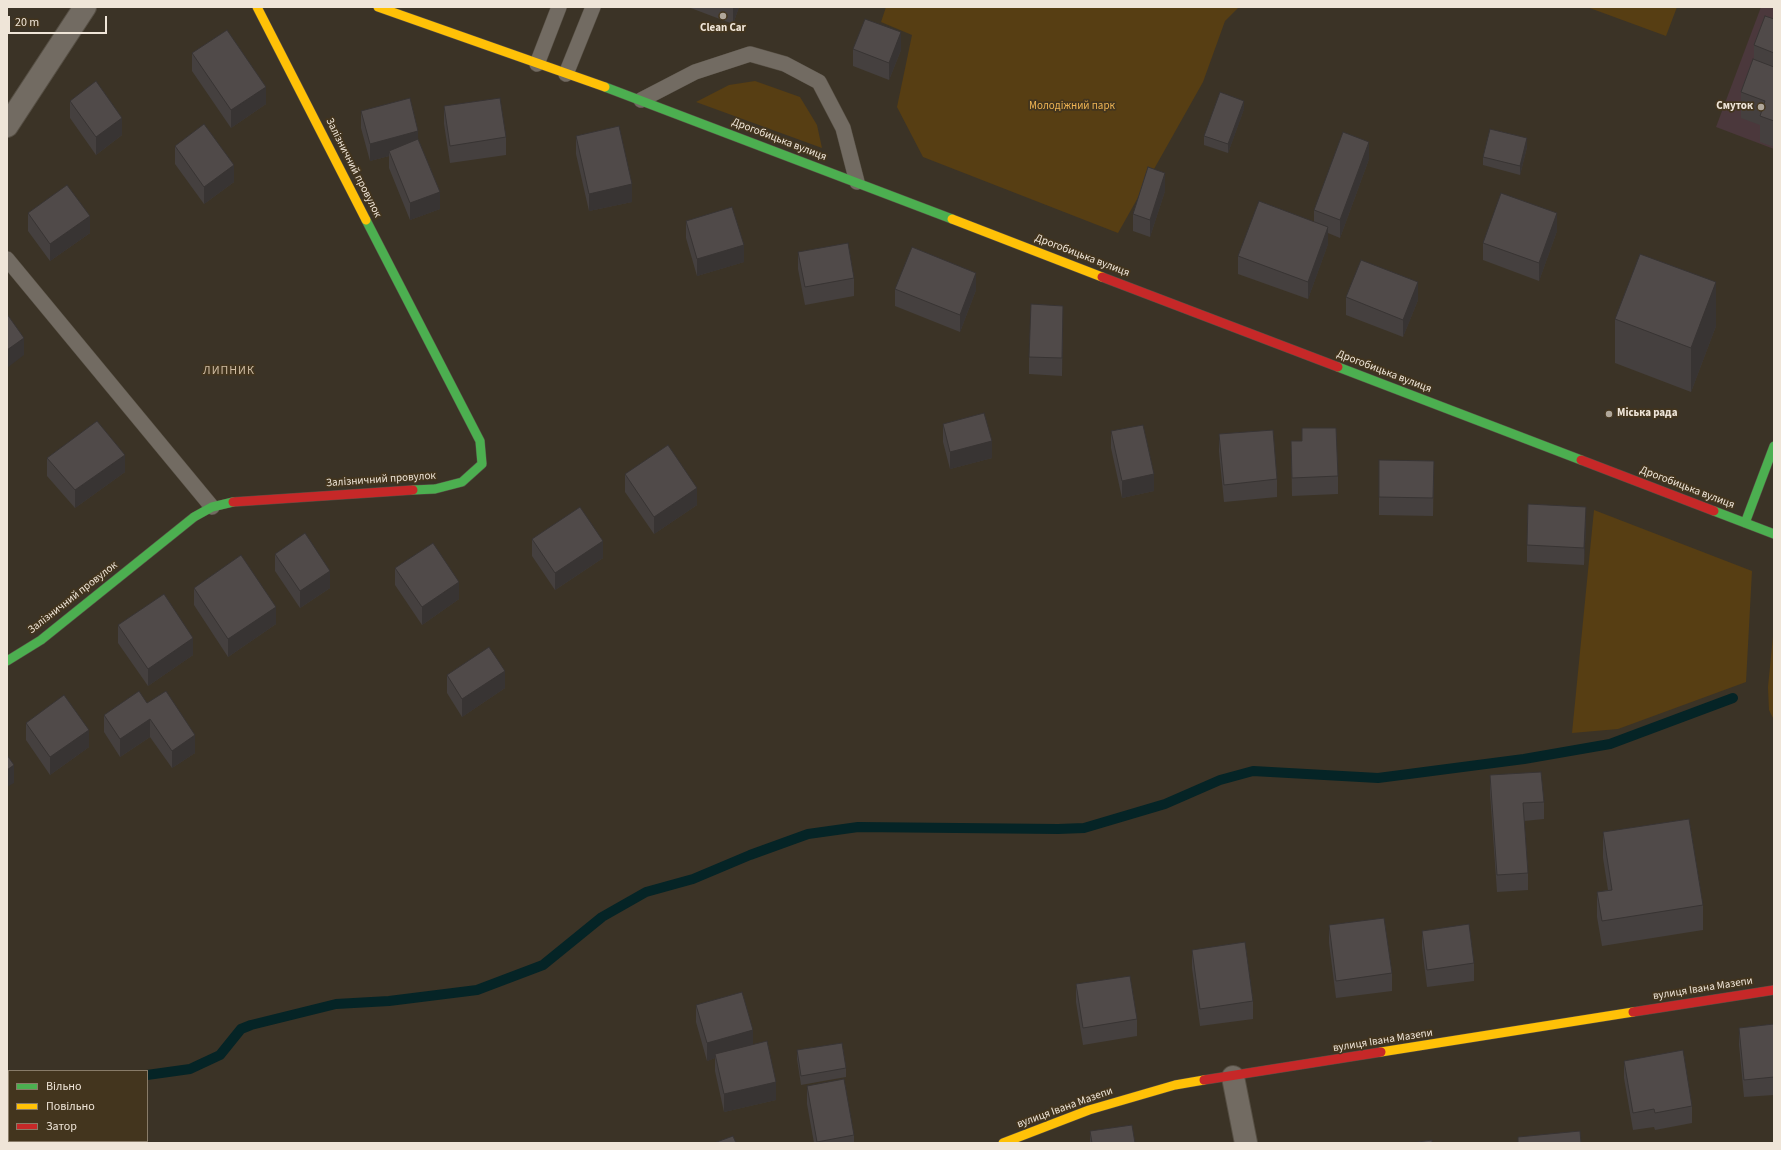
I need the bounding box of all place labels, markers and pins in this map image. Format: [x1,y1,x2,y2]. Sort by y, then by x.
marker: Clean Car [718,11,728,21]
place label: Clean Car [700,22,746,36]
place label: Смуток [1716,100,1753,114]
marker: Смуток [1756,102,1766,112]
place label: Міська рада [1617,407,1677,421]
marker: Міська рада [1604,409,1614,419]

